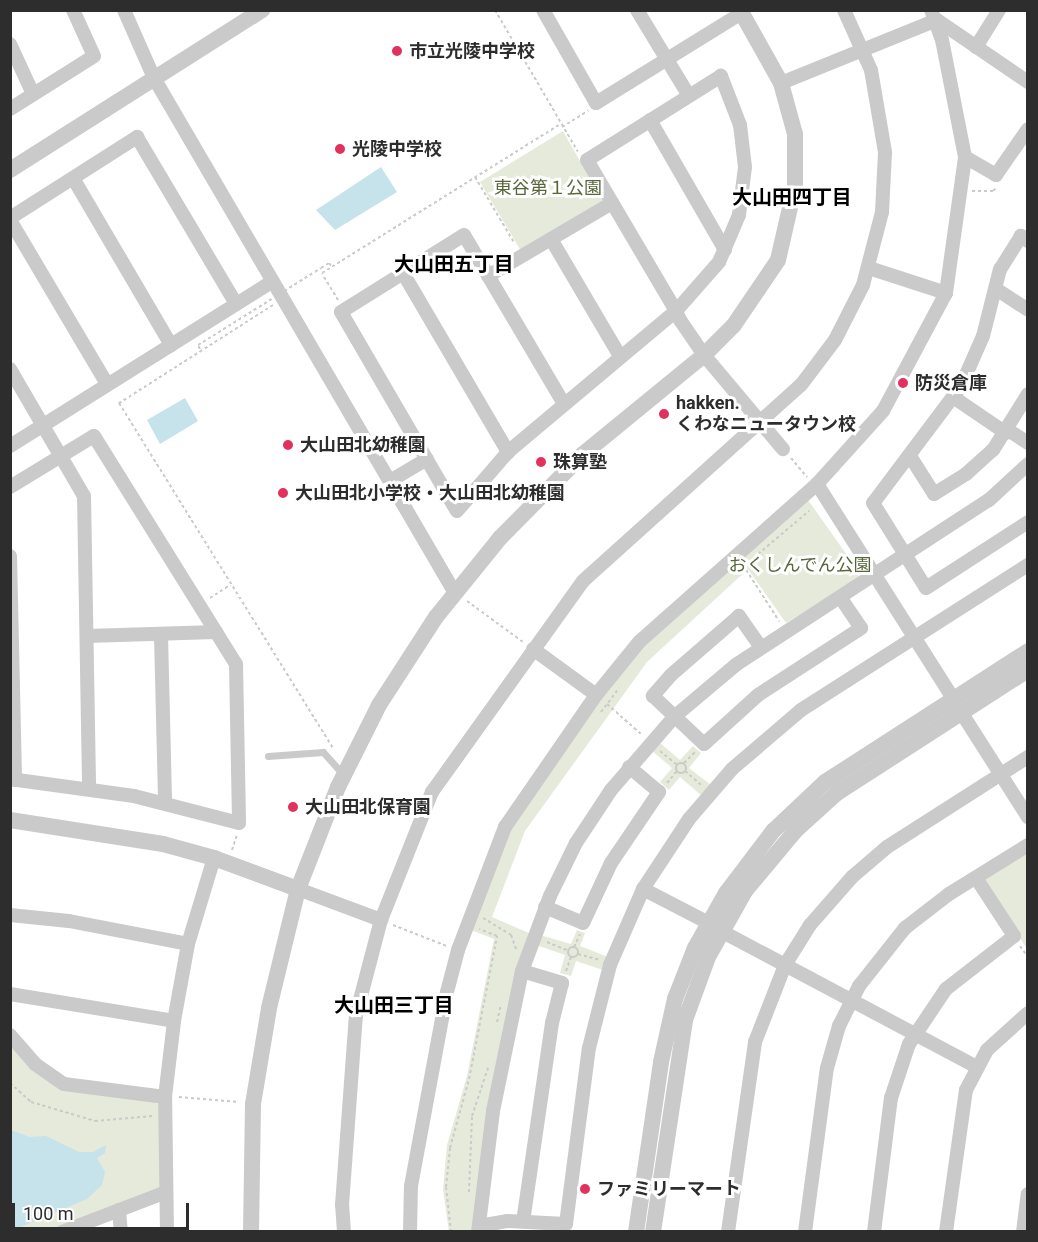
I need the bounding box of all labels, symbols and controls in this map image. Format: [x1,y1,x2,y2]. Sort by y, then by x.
place label: 市立光陵中学校 [409,40,535,62]
marker: 市立光陵中学校 [390,44,404,58]
place label: 光陵中学校 [352,138,442,160]
marker: 光陵中学校 [333,142,347,156]
park label: 東谷第１公園 [494,177,602,199]
district label: 大山田四丁目 [732,185,852,209]
district label: 大山田五丁目 [394,252,514,276]
place label: 防災倉庫 [915,372,987,394]
marker: 防災倉庫 [896,376,910,390]
place label: hakken. くわなニュータウン校 [676,393,856,436]
marker: hakken. くわなニュータウン校 [657,407,671,421]
place label: 大山田北幼稚園 [300,434,426,456]
marker: 大山田北幼稚園 [281,438,295,452]
place label: 珠算塾 [553,451,607,473]
marker: 珠算塾 [534,455,548,469]
place label: 大山田北小学校・大山田北幼稚園 [295,482,565,504]
marker: 大山田北小学校・大山田北幼稚園 [276,486,290,500]
park label: おくしんでん公園 [728,554,872,576]
place label: 大山田北保育園 [305,796,431,818]
marker: 大山田北保育園 [286,800,300,814]
district label: 大山田三丁目 [334,993,454,1017]
place label: ファミリーマート [597,1178,741,1200]
marker: ファミリーマート [578,1182,592,1196]
scale bar [15,1191,192,1229]
text: 100 m [23,1203,74,1224]

